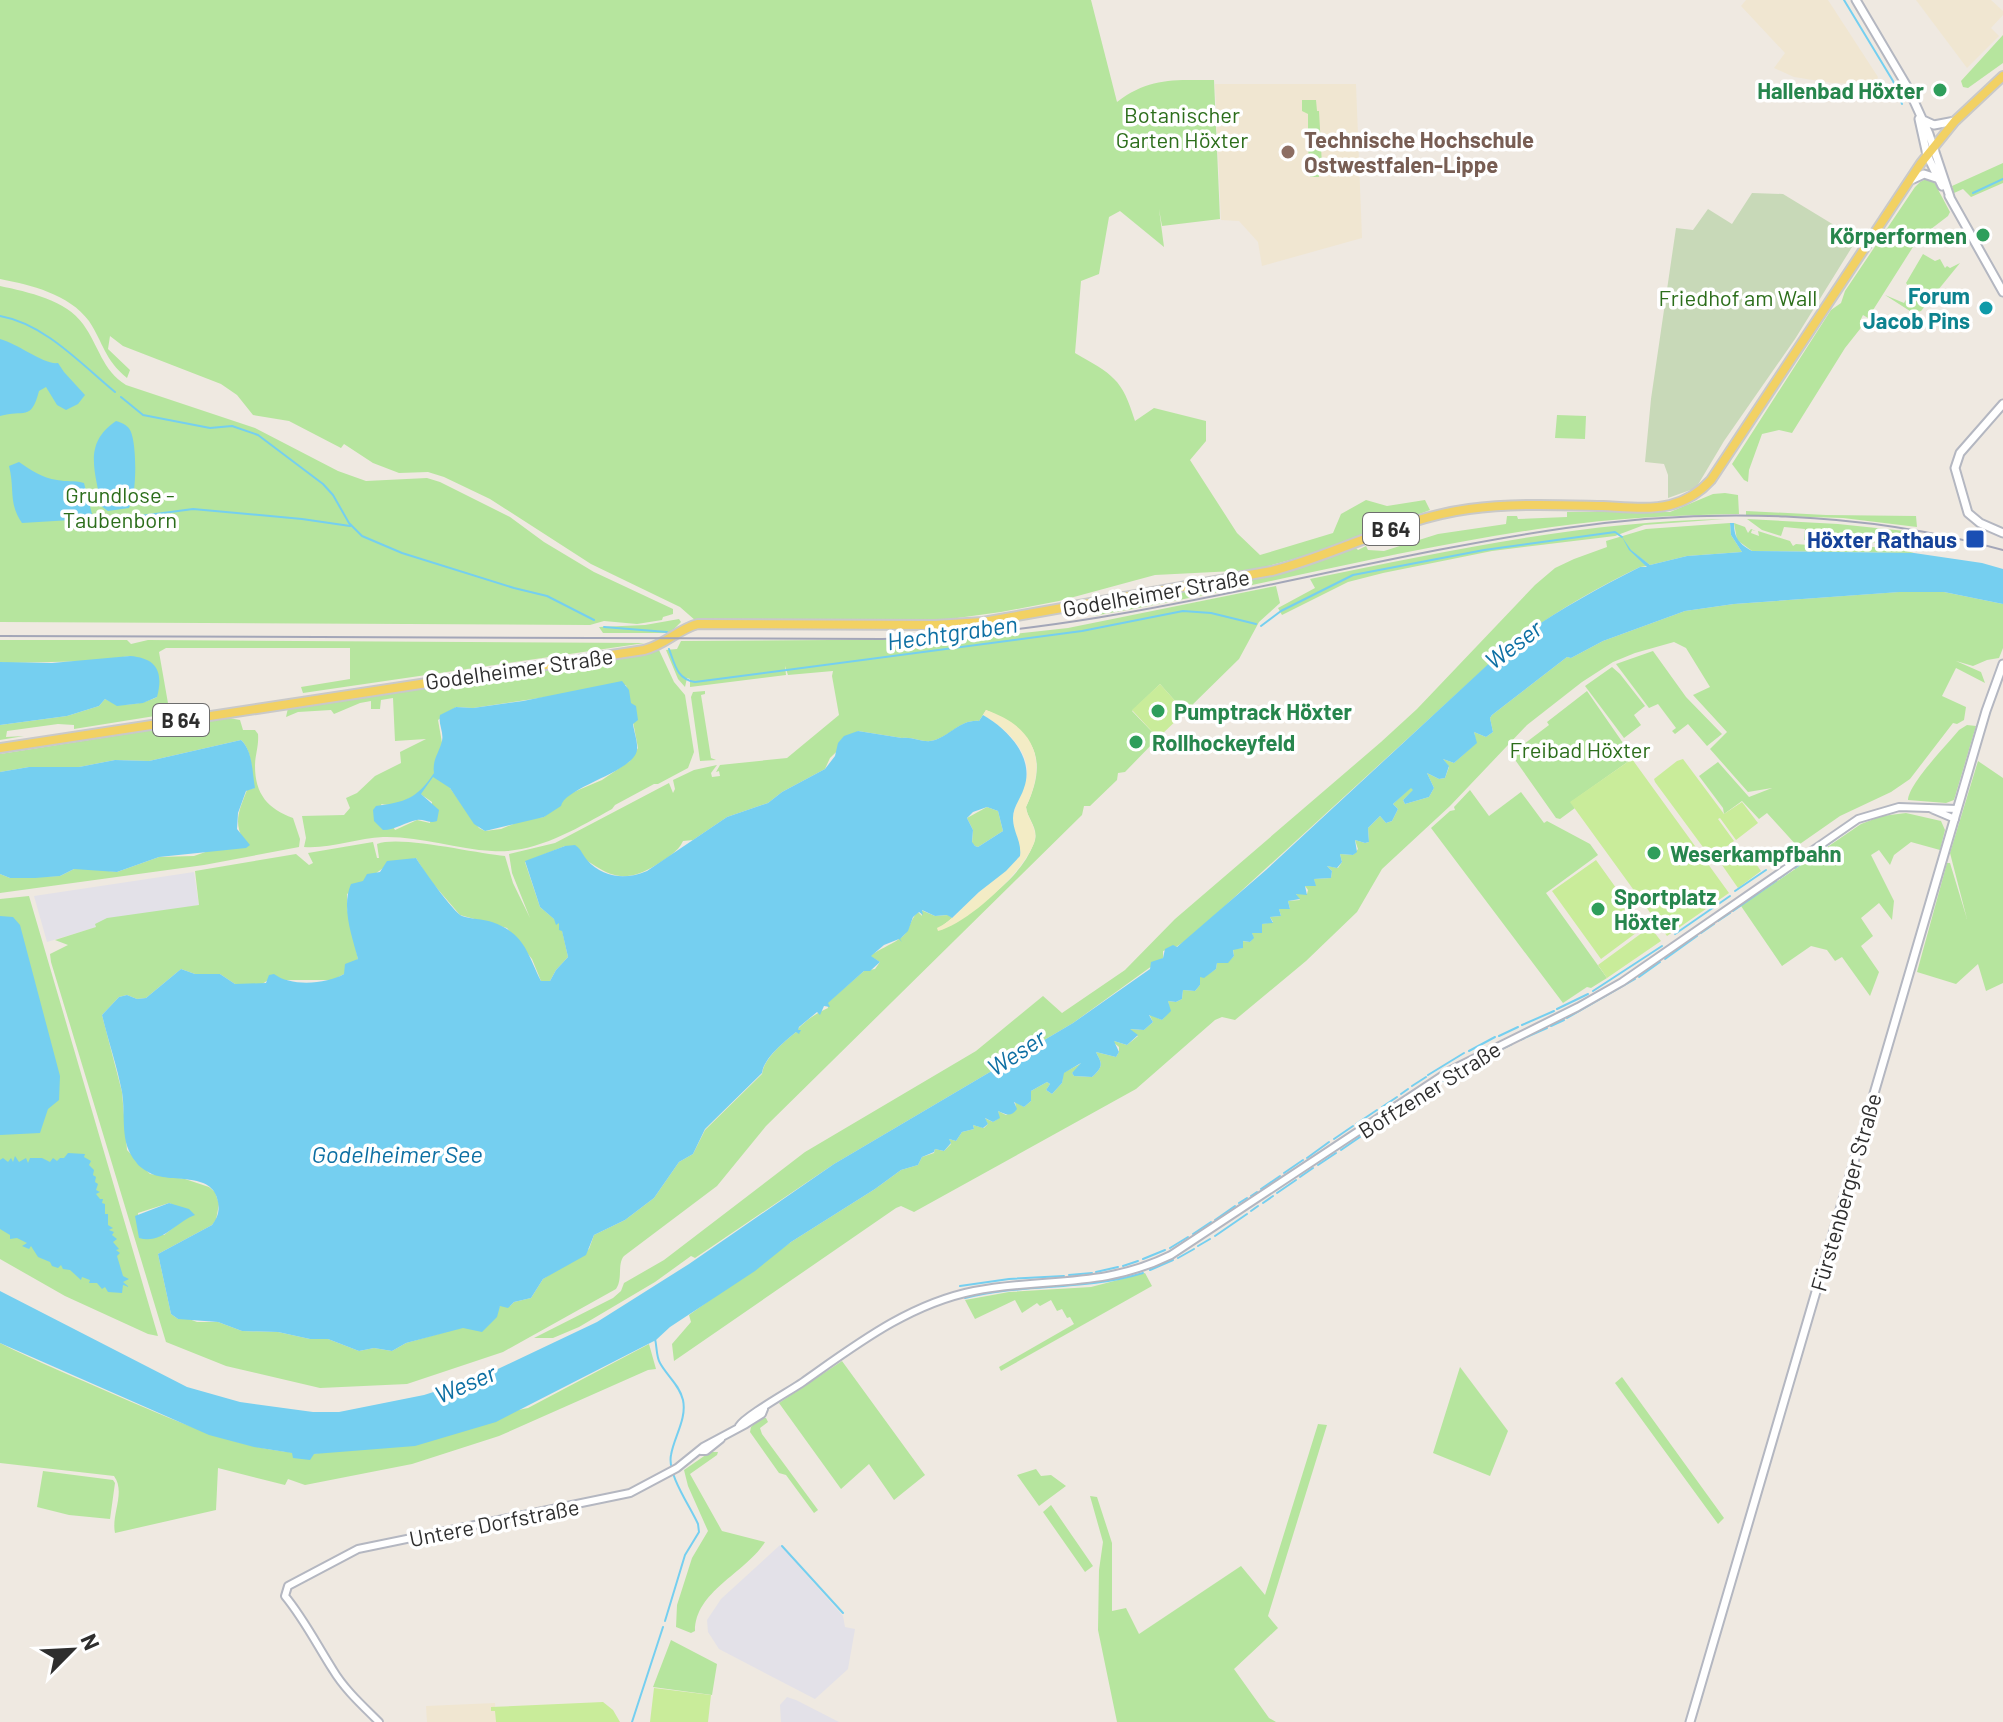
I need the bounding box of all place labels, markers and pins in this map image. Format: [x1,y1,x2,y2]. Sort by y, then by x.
place label: Hallenbad Höxter [1757,77,1925,103]
marker: Hallenbad Höxter [1931,81,1949,99]
place label: Technische Hochschule Ostwestfalen-Lippe [1304,126,1534,177]
marker: Technische Hochschule Ostwestfalen-Lippe [1279,143,1297,161]
place label: Körperformen [1830,222,1967,248]
marker: Körperformen [1974,226,1992,244]
place label: Forum Jacob Pins [1863,282,1970,333]
marker: Forum Jacob Pins [1977,299,1995,317]
place label: Höxter Rathaus [1807,526,1957,552]
marker: Höxter Rathaus [1964,528,1986,550]
place label: Pumptrack Höxter [1174,698,1353,724]
marker: Pumptrack Höxter [1149,702,1167,720]
place label: Rollhockeyfeld [1152,729,1295,755]
marker: Rollhockeyfeld [1127,733,1145,751]
place label: Weserkampfbahn [1670,840,1842,866]
marker: Weserkampfbahn [1645,844,1663,862]
place label: Sportplatz Höxter [1614,883,1716,934]
marker: Sportplatz Höxter [1589,900,1607,918]

